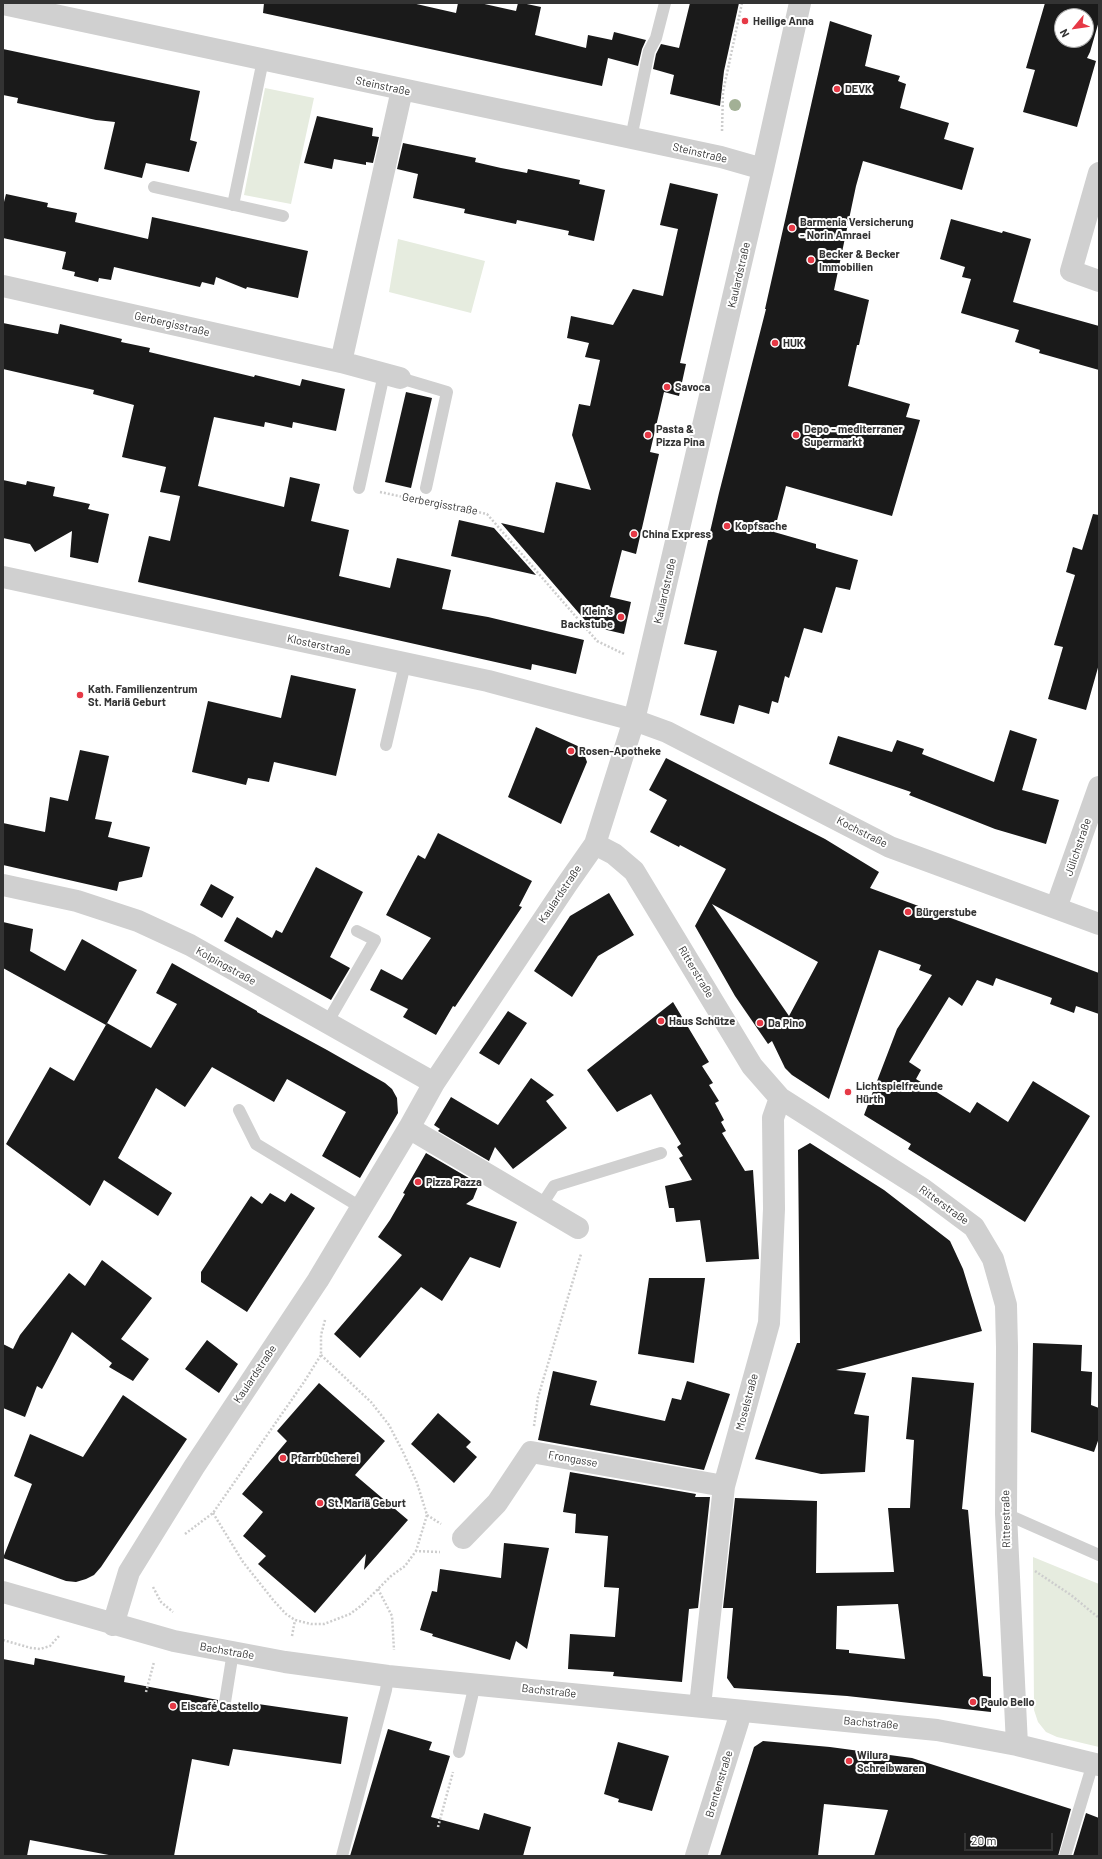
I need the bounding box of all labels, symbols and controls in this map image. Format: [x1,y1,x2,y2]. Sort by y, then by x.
north arrow [1054,8,1094,48]
place label: Heilige Anna [753,14,814,28]
marker: Heilige Anna [740,16,750,26]
text: N [1056,27,1071,40]
street label: Steinstraße [354,74,412,98]
place label: DEVK [845,82,872,96]
marker: DEVK [832,84,842,94]
street label: Steinstraße [671,140,729,166]
place label: Barmenia Versicherung - Norin Amraei [800,215,914,241]
marker: Barmenia Versicherung - Norin Amraei [787,223,797,233]
street label: Kaulardstraße [725,241,753,309]
place label: Becker & Becker Immobilien [819,247,900,273]
marker: Becker & Becker Immobilien [806,255,816,265]
street label: Gerbergisstraße [133,309,211,339]
place label: HUK [783,336,804,350]
marker: HUK [770,338,780,348]
place label: Savoca [675,380,710,394]
marker: Savoca [662,382,672,392]
place label: Pasta & Pizza Pina [656,422,705,448]
place label: Depo - mediterraner Supermarkt [804,422,903,448]
marker: Pasta & Pizza Pina [643,430,653,440]
marker: Depo - mediterraner Supermarkt [791,430,801,440]
street label: Gerbergisstraße [401,490,479,518]
place label: Kopfsache [735,519,787,533]
marker: Kopfsache [722,521,732,531]
place label: China Express [642,527,711,541]
marker: China Express [629,529,639,539]
street label: Kaulardstraße [651,557,679,625]
place label: Klein's Backstube [561,604,613,630]
marker: Klein's Backstube [616,612,626,622]
street label: Klosterstraße [286,632,352,658]
place label: Kath. Familienzentrum St. Mariä Geburt [88,682,197,708]
marker: Kath. Familienzentrum St. Mariä Geburt [75,690,85,700]
place label: Rosen-Apotheke [579,744,661,758]
marker: Rosen-Apotheke [566,746,576,756]
street label: Kochstraße [834,814,890,850]
street label: Jülichstraße [1062,816,1094,878]
street label: Kaulardstraße [536,862,584,926]
place label: Bürgerstube [916,905,977,919]
marker: Bürgerstube [903,907,913,917]
street label: Kolpingstraße [194,944,258,988]
street label: Ritterstraße [675,944,717,1000]
place label: Haus Schütze [669,1014,735,1028]
marker: Haus Schütze [656,1016,666,1026]
place label: Da Pino [768,1016,804,1030]
marker: Da Pino [755,1018,765,1028]
place label: Lichtspielfreunde Hürth [856,1079,943,1105]
marker: Lichtspielfreunde Hürth [843,1087,853,1097]
place label: Pizza Pazza [426,1175,482,1189]
marker: Pizza Pazza [413,1177,423,1187]
street label: Ritterstraße [917,1183,971,1227]
street label: Kaulardstraße [231,1342,279,1406]
street label: Moselstraße [733,1372,761,1432]
street label: Frongasse [547,1448,599,1470]
place label: Pfarrbücherei [291,1451,359,1465]
marker: Pfarrbücherei [278,1453,288,1463]
street label: Ritterstraße [999,1490,1013,1548]
place label: St. Mariä Geburt [328,1496,406,1510]
marker: St. Mariä Geburt [315,1498,325,1508]
street label: Bachstraße [199,1640,255,1662]
street label: Bachstraße [521,1682,577,1700]
place label: Paulo Bello [981,1695,1035,1709]
marker: Paulo Bello [968,1697,978,1707]
place label: Eiscafé Castello [181,1699,259,1713]
marker: Eiscafé Castello [168,1701,178,1711]
street label: Bachstraße [843,1714,899,1732]
place label: Wilura Schreibwaren [857,1748,925,1774]
street label: Brentenstraße [703,1749,735,1819]
marker: Wilura Schreibwaren [844,1756,854,1766]
scale bar [966,1825,1055,1851]
text: 20 m [971,1833,997,1847]

